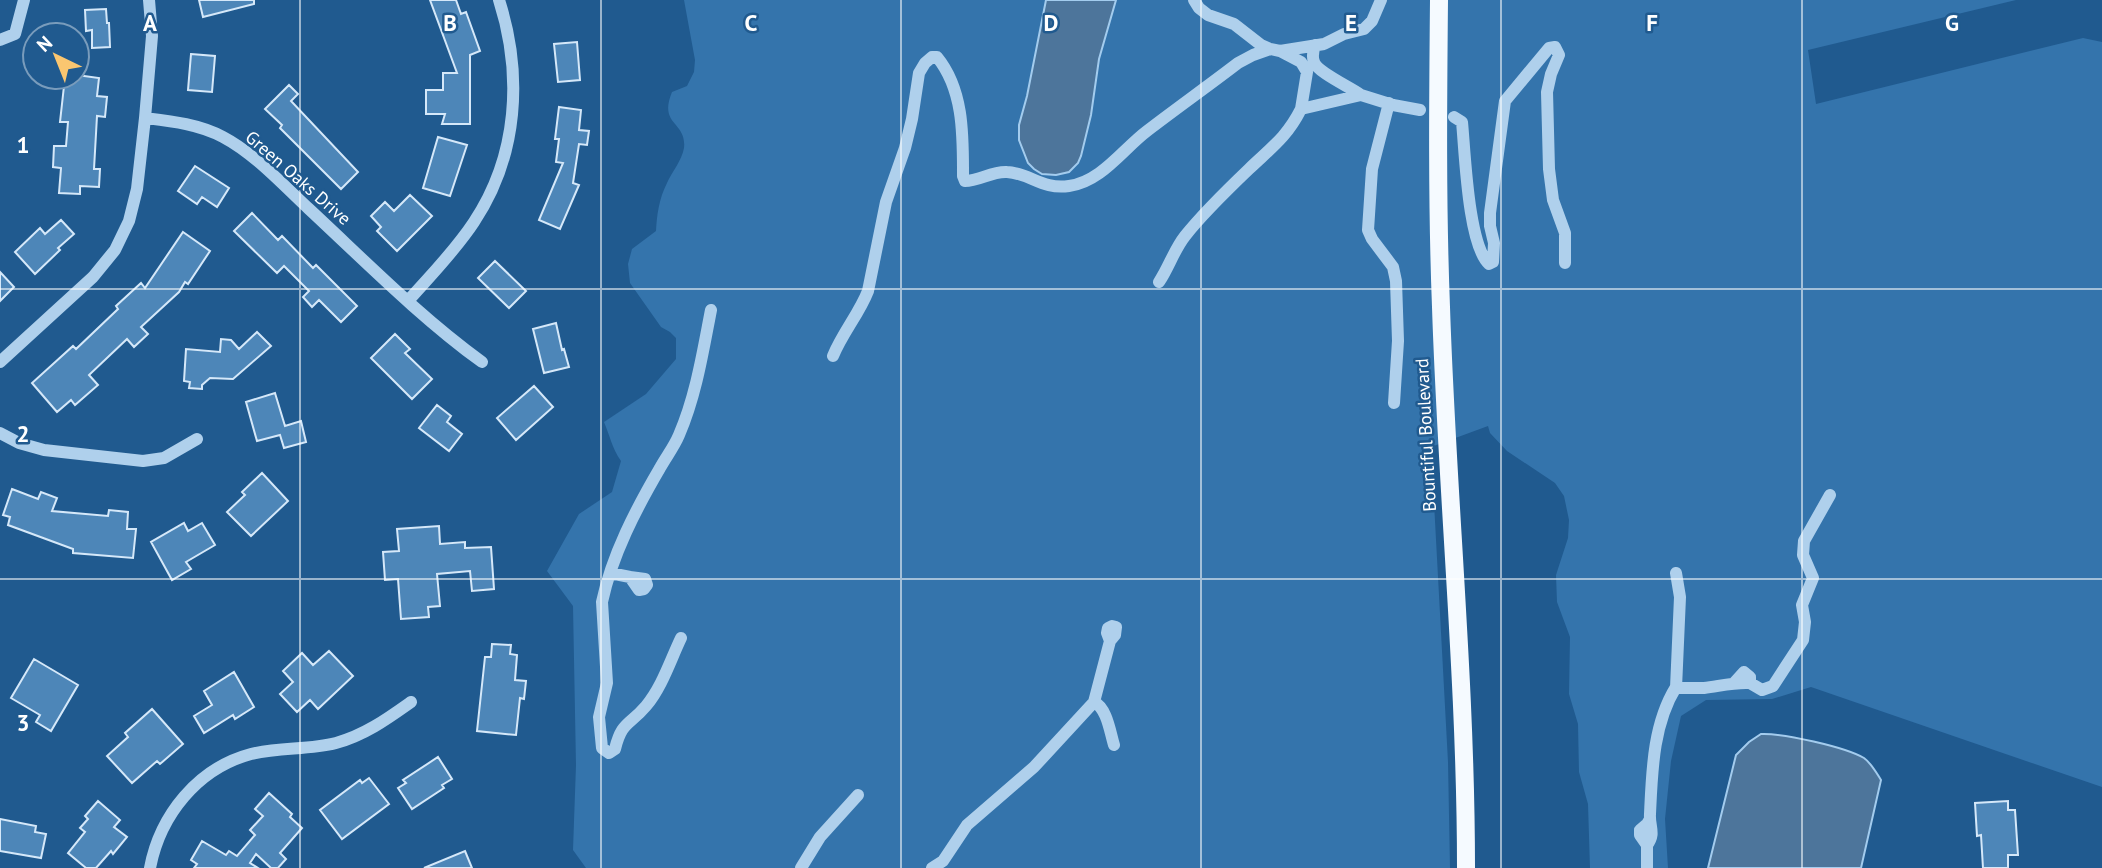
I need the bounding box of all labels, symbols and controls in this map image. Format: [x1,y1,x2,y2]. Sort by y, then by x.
text: A [143,8,157,37]
text: B [443,8,457,37]
text: C [745,8,758,37]
text: D [1044,8,1058,37]
text: E [1345,8,1357,37]
text: F [1646,8,1658,37]
text: G [1945,8,1959,37]
north arrow [21,21,91,91]
text: N [32,31,57,57]
street label: Green Oaks Drive [241,125,356,230]
text: 1 [16,130,30,159]
street label: Bountiful Boulevard [1410,358,1441,512]
text: 2 [16,419,30,448]
text: 3 [16,708,30,737]

